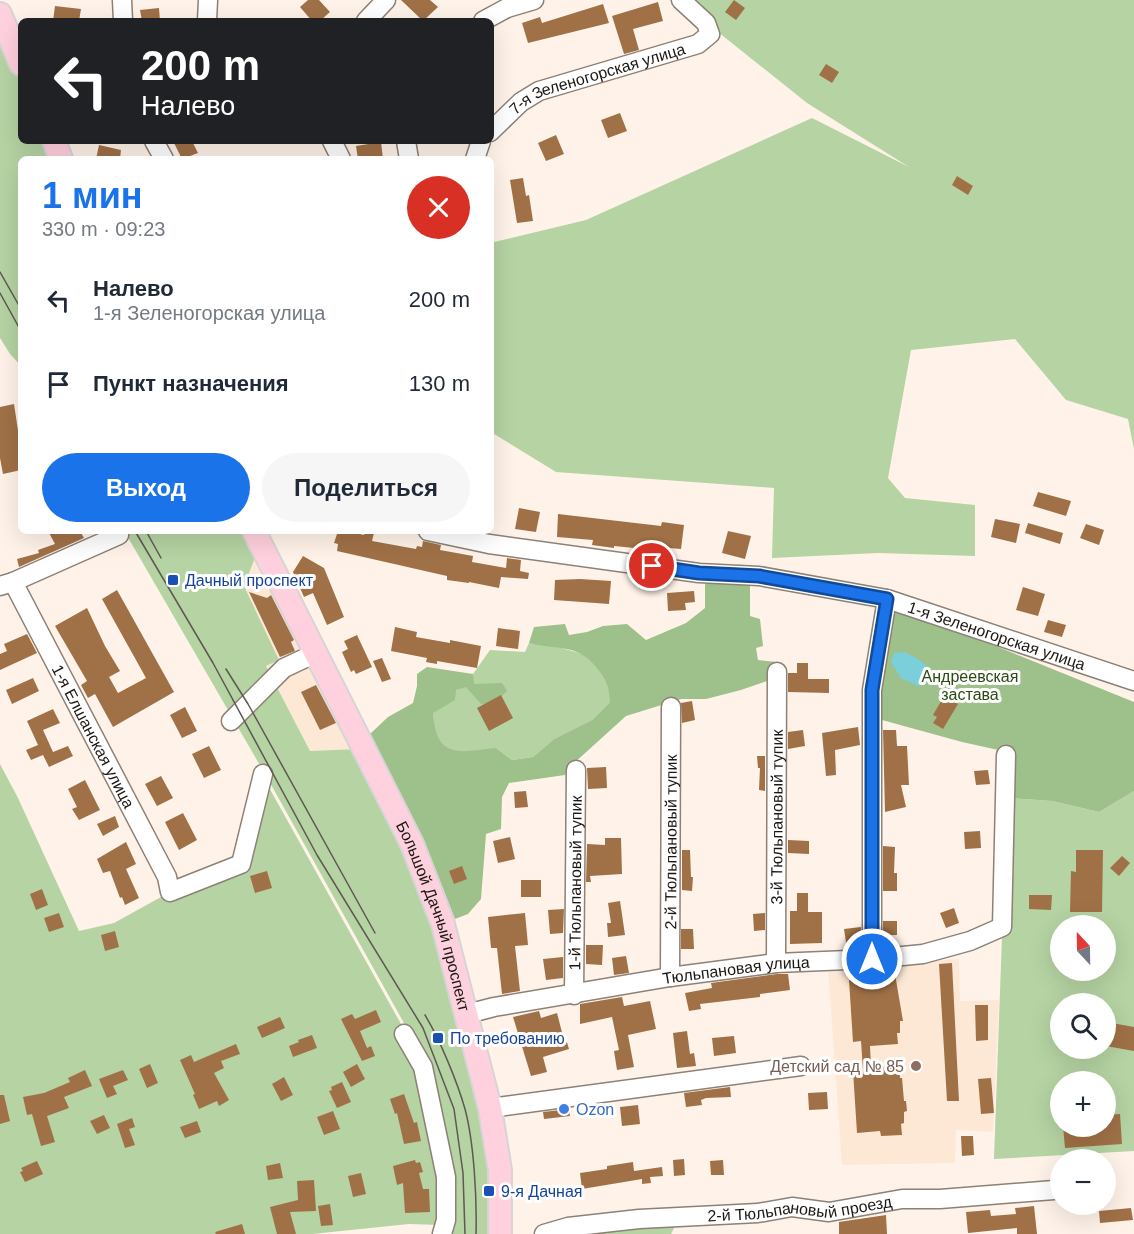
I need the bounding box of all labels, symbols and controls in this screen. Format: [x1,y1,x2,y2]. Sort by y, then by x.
street label: 7-я Зеленогорская улица [506,40,687,117]
icon: left [42,42,120,120]
text: 200 m [141,42,260,89]
text: Налево [141,91,235,121]
text: 1 мин [42,175,143,216]
button: close [407,176,470,239]
text: 330 m · 09:23 [42,218,165,240]
text: Налево [93,276,174,301]
icon: left [42,284,75,317]
text: 200 m [409,287,470,312]
text: 1-я Зеленогорская улица [93,302,325,324]
icon: arrive [42,368,75,401]
text: Пункт назначения [93,371,289,396]
text: 130 m [409,371,470,396]
button: Выход [42,453,250,522]
button: Поделиться [262,453,470,522]
pin [626,540,677,591]
icon: arrive [635,549,668,582]
place label: Дачный проспект [185,572,314,589]
marker: Дачный проспект [166,573,180,587]
street label: 1-я Зеленогорская улица [906,598,1088,673]
street label: 1-я Елшанская улица [49,662,138,811]
park label: Андреевская застава [922,668,1018,703]
street label: 3-й Тюльпановый тупик [768,729,785,904]
street label: 2-й Тюльпановый тупик [662,754,679,929]
street label: 1-й Тюльпановый тупик [566,794,584,971]
street label: Большой Дачный проспект [393,818,474,1014]
north arrow [1050,915,1116,981]
map controls [1050,915,1116,1215]
position arrow [840,927,904,991]
street label: Тюльпановая улица [661,953,810,987]
button: search [1050,993,1116,1059]
place label: По требованию [450,1030,565,1047]
marker: По требованию [431,1031,445,1045]
place label: Детский сад № 85 [770,1058,904,1075]
marker: Детский сад № 85 [909,1059,923,1073]
button: + [1050,1071,1116,1137]
place label: Ozon [576,1101,614,1118]
marker: Ozon [557,1102,571,1116]
button: − [1050,1149,1116,1215]
place label: 9-я Дачная [501,1183,582,1200]
marker: 9-я Дачная [482,1184,496,1198]
street label: 2-й Тюльпановый проезд [707,1192,894,1224]

